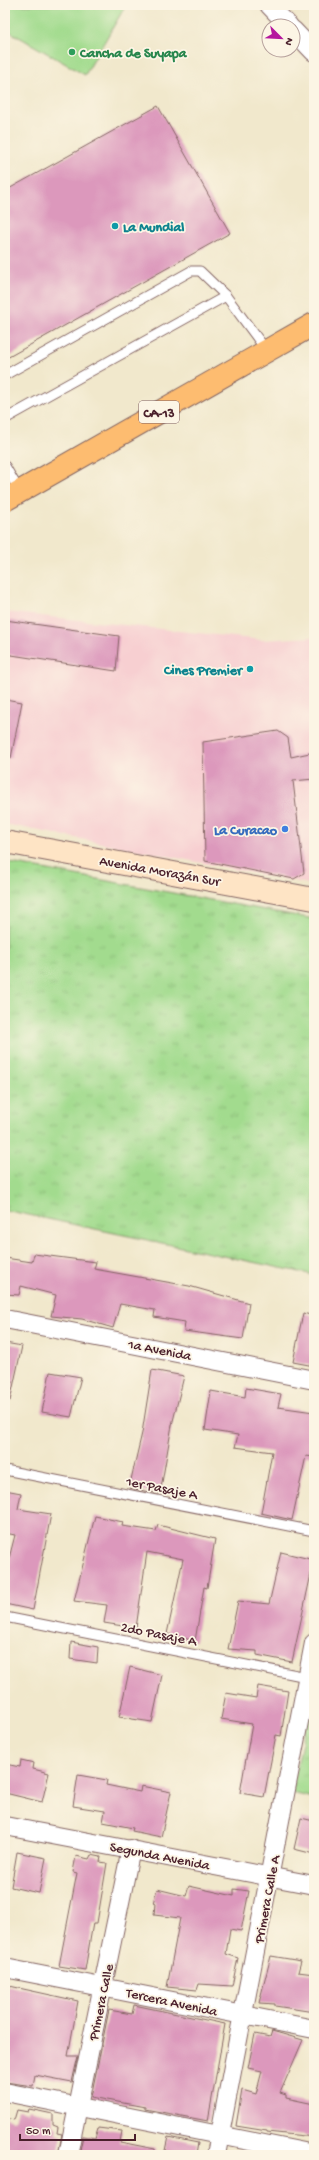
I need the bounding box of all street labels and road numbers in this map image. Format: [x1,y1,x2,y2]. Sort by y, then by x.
road number: CA-13 [139,401,179,423]
street label: Avenida Morazán Sur [98,853,222,892]
street label: 1a Avenida [125,1337,194,1366]
street label: 1er Pasaje A [123,1474,199,1505]
street label: 2do Pasaje A [119,1620,199,1651]
street label: Segunda Avenida [108,1839,212,1876]
street label: Primera Calle A [251,1853,285,1946]
street label: Primera Calle [86,1962,119,2043]
street label: Tercera Avenida [123,1985,220,2022]

